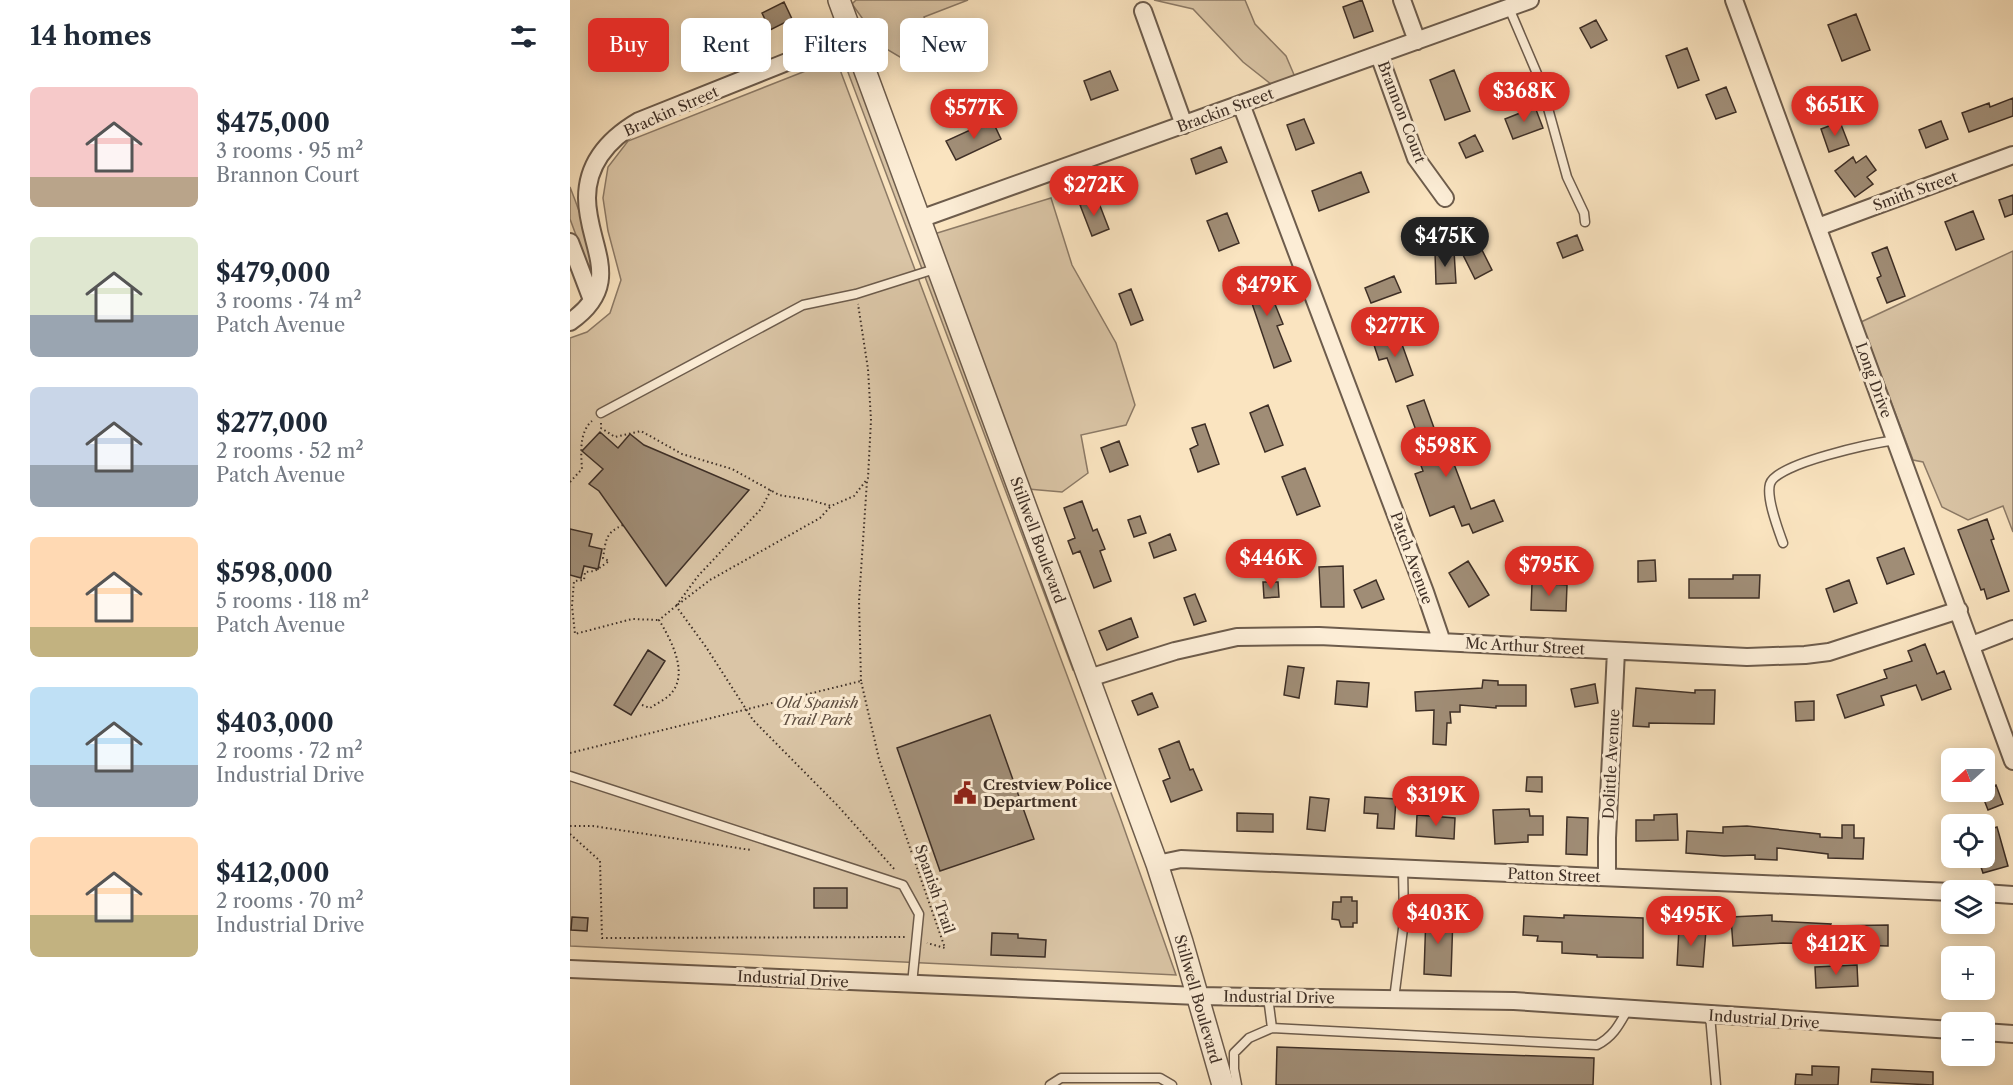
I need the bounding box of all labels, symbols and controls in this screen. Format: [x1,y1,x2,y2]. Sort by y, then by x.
chip: Buy [588,18,669,72]
chip: Rent [681,18,771,72]
chip: Filters [783,18,888,72]
chip: New [900,18,988,72]
text: 14 homes [30,20,152,52]
icon: filters [507,20,540,53]
street label: Brannon Court [1374,58,1430,166]
pin: $368K [1482,72,1566,123]
text: $368K [1493,79,1555,103]
street label: Brackin Street [621,81,722,140]
street label: Brackin Street [1174,83,1277,136]
pin: $651K [1793,86,1877,137]
pin: $577K [932,89,1016,140]
text: $651K [1805,93,1865,117]
text: $577K [944,96,1004,120]
text: $475,000 [216,107,330,139]
icon: home [78,111,150,183]
text: 3 rooms · 95 m² [216,139,363,163]
text: Brannon Court [216,163,359,187]
pin: $272K [1052,166,1136,217]
street label: Smith Street [1870,167,1961,215]
text: $272K [1063,173,1125,197]
pin: $475K [1403,217,1487,268]
text: $475K [1415,224,1475,248]
text: $479,000 [216,257,330,289]
icon: home [78,261,150,333]
pin: $479K [1225,266,1309,317]
text: $479K [1236,273,1298,297]
text: 3 rooms · 74 m² [216,289,362,313]
pin: $277K [1353,307,1437,358]
text: Patch Avenue [216,313,345,337]
text: $277K [1365,314,1425,338]
street label: Long Drive [1852,339,1896,421]
text: $277,000 [216,407,328,439]
icon: home [78,411,150,483]
pin: $598K [1404,427,1488,478]
text: $598K [1415,434,1477,458]
text: 2 rooms · 52 m² [216,439,364,463]
text: Patch Avenue [216,463,345,487]
street label: Stillwell Boulevard [1006,474,1070,606]
street label: Patch Avenue [1387,509,1437,607]
pin: $446K [1229,539,1313,590]
text: $446K [1240,546,1302,570]
pin: $795K [1507,546,1591,597]
text: $795K [1519,553,1579,577]
text: $598,000 [216,557,333,589]
icon: home [78,561,150,633]
text: 5 rooms · 118 m² [216,589,369,613]
text: Patch Avenue [216,613,345,637]
street label: Mc Arthur Street [1465,633,1586,659]
park label: Old Spanish Trail Park [776,693,858,729]
text: $403,000 [216,707,334,739]
street label: Dolittle Avenue [1599,708,1623,820]
icon: home [78,711,150,783]
text: 2 rooms · 72 m² [216,739,363,763]
north arrow [1941,748,1995,802]
map controls [1941,748,1995,1066]
text: Industrial Drive [216,763,365,787]
place label: Crestview Police Department [983,775,1112,811]
pin: $319K [1394,776,1478,827]
public building icon: Crestview Police Department [952,780,978,806]
text: $319K [1406,783,1466,807]
button: locate [1941,814,1995,868]
street label: Spanish Trail [911,842,959,937]
text: $412,000 [216,857,330,889]
icon: home [78,861,150,933]
street label: Patton Street [1507,864,1602,886]
button: layers [1941,880,1995,934]
text: 2 rooms · 70 m² [216,889,364,913]
pin: $403K [1396,894,1480,945]
pin: $495K [1649,896,1733,947]
text: $403K [1406,901,1470,925]
text: $495K [1660,903,1722,927]
text: Industrial Drive [216,913,365,937]
pin: $412K [1794,925,1878,976]
street label: Stillwell Boulevard [1170,932,1226,1066]
text: $412K [1806,932,1866,956]
button: + [1941,946,1995,1000]
street label: Industrial Drive [737,967,849,991]
street label: Industrial Drive [1223,987,1335,1007]
street label: Industrial Drive [1708,1006,1820,1032]
button: − [1941,1012,1995,1066]

